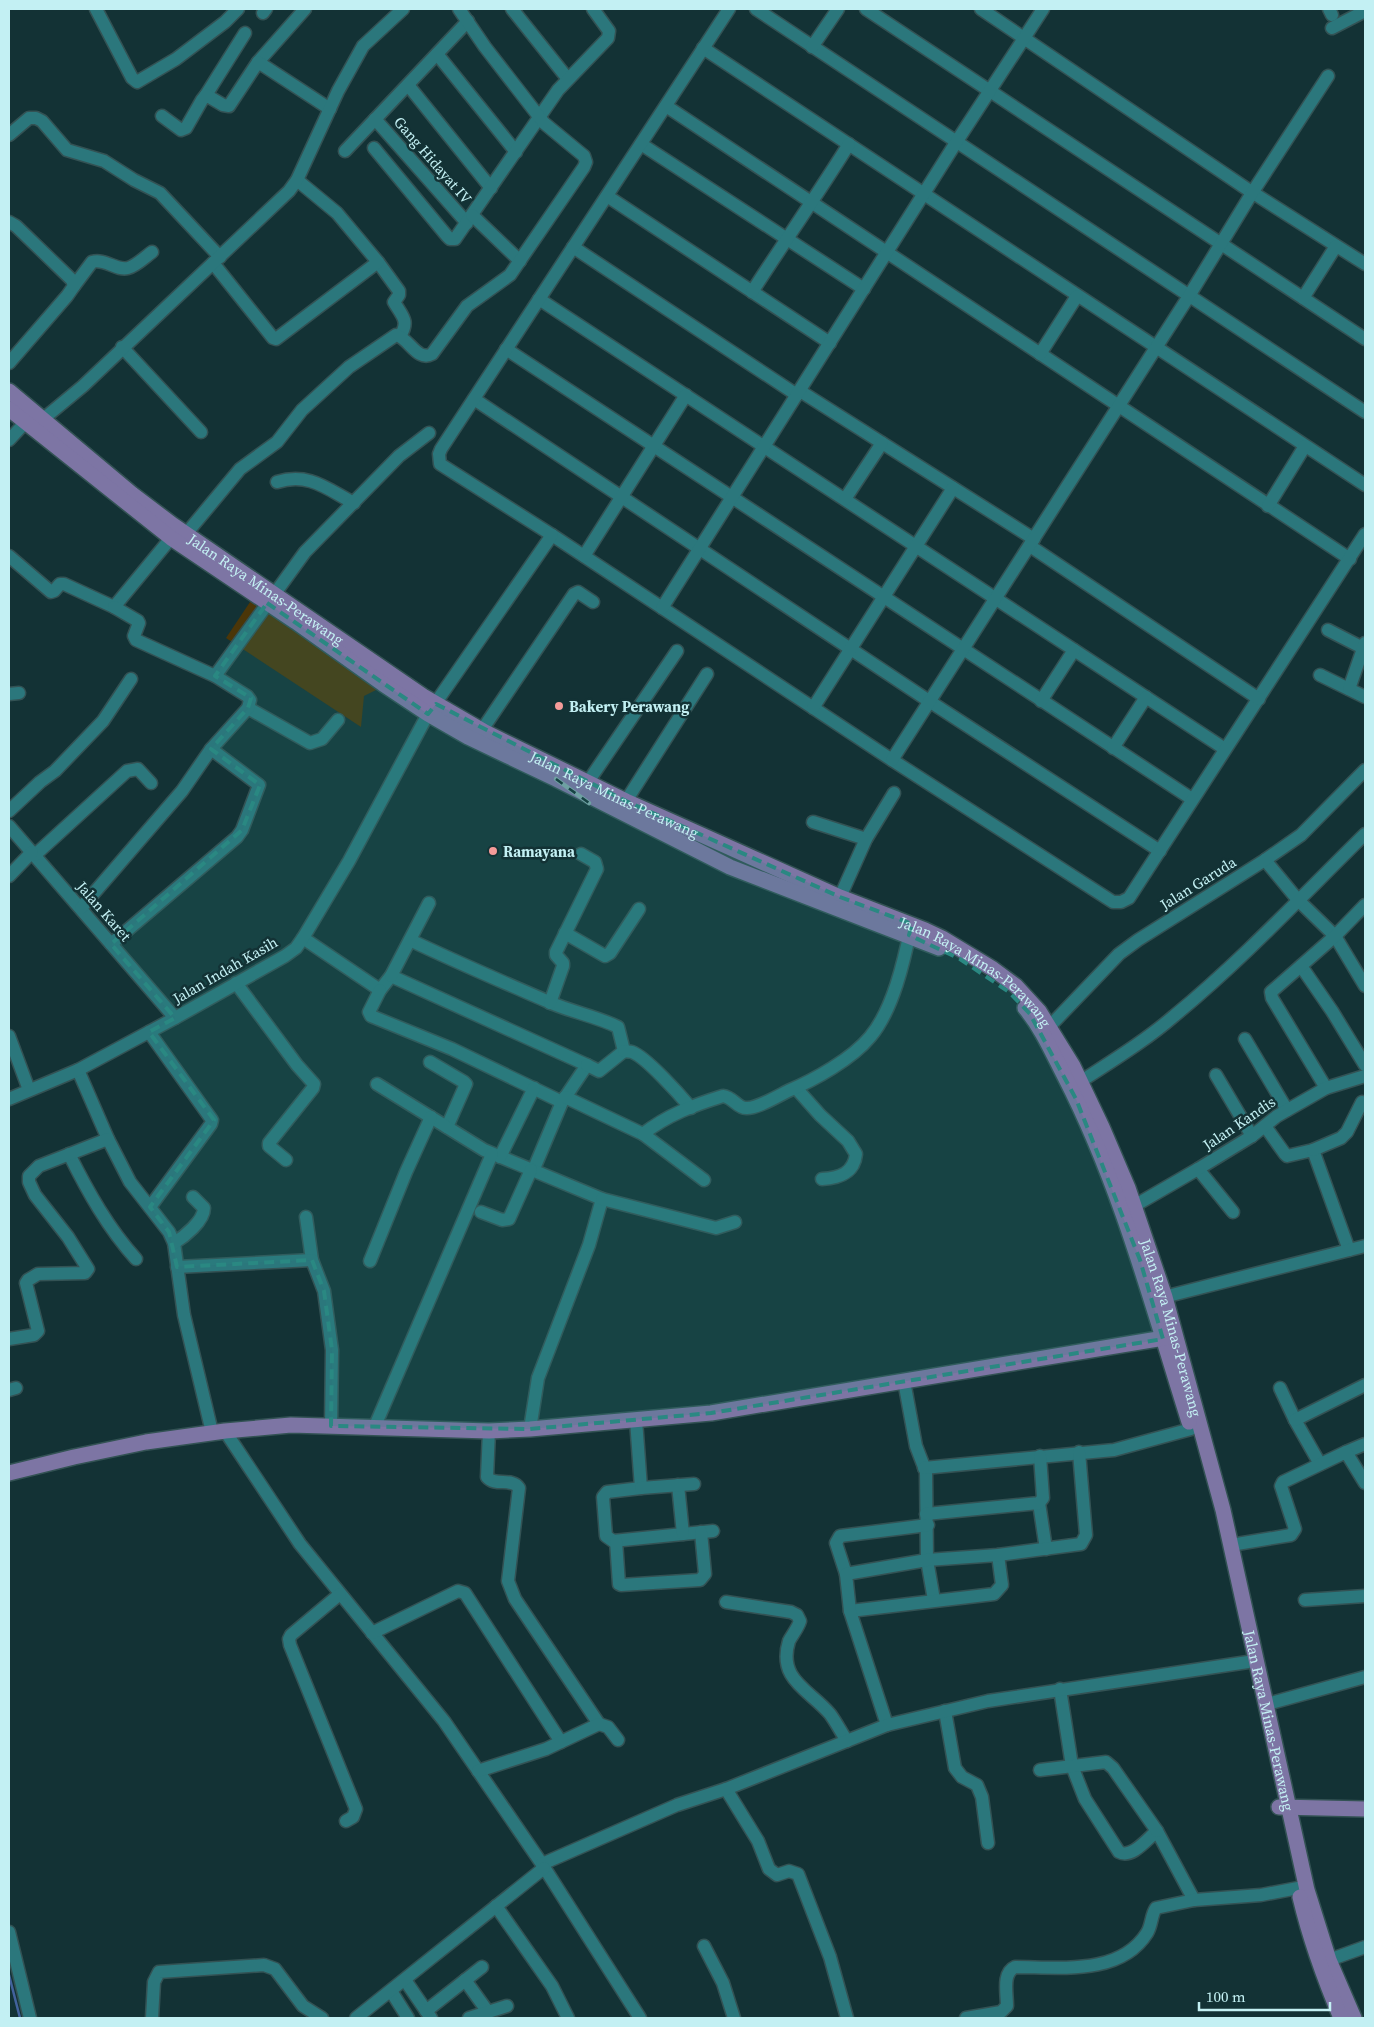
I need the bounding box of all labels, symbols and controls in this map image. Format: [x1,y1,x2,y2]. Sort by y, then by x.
street label: Gang Hidayat IV [389,112,477,208]
street label: Jalan Raya Minas-Perawang [183,528,349,650]
place label: Bakery Perawang [569,696,689,717]
marker: Bakery Perawang [553,700,565,712]
street label: Jalan Raya Minas-Perawang [526,745,702,843]
place label: Ramayana [503,841,576,862]
marker: Ramayana [487,845,499,857]
street label: Jalan Garuda [1155,851,1240,915]
street label: Jalan Karet [71,876,136,946]
street label: Jalan Raya Minas-Perawang [896,910,1057,1031]
street label: Jalan Indah Kasih [168,931,281,1009]
street label: Jalan Kandis [1198,1091,1279,1156]
street label: Jalan Raya Minas-Perawang [1135,1235,1208,1419]
street label: Jalan Raya Minas-Perawang [1239,1627,1300,1813]
scale bar [1199,1980,1330,2012]
text: 100 m [1206,1986,1246,2007]

